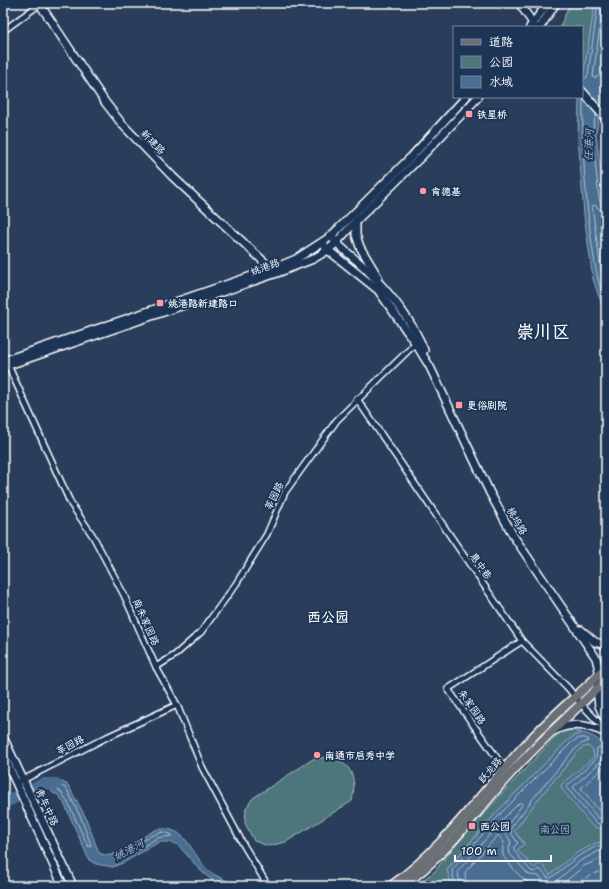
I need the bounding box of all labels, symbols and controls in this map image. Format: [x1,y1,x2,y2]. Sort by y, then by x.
legend [453,26,583,98]
text: 道路 [489,34,513,50]
text: 公园 [489,54,513,70]
text: 水域 [489,74,513,90]
place label: 铁星桥 [477,108,507,121]
marker: 铁星桥 [464,109,474,119]
water label: 任港河 [581,126,597,162]
street label: 新建路 [138,127,168,157]
place label: 肯德基 [431,185,461,198]
marker: 肯德基 [418,186,428,196]
street label: 姚港路 [249,256,281,278]
place label: 姚港路新建路口 [168,297,238,310]
marker: 姚港路新建路口 [155,298,165,308]
district label: 崇川区 [516,320,570,344]
place label: 更俗剧院 [467,399,507,412]
marker: 更俗剧院 [454,400,464,410]
street label: 莘园路 [262,480,286,512]
street label: 桃坞路 [504,505,530,537]
street label: 惠中巷 [467,550,496,583]
street label: 南朱家园路 [130,597,162,647]
district label: 西公园 [307,608,349,626]
street label: 朱家园路 [455,687,489,727]
street label: 莘园路 [54,732,86,758]
place label: 南通市启秀中学 [325,749,395,762]
marker: 南通市启秀中学 [312,750,322,760]
street label: 跃龙路 [475,754,505,786]
street label: 青年中路 [33,786,61,828]
place label: 西公园 [480,820,510,833]
marker: 西公园 [467,821,477,831]
park label: 南公园 [540,823,570,836]
water label: 姚港河 [111,834,149,865]
scale bar [455,837,551,863]
text: 100 m [461,843,497,859]

